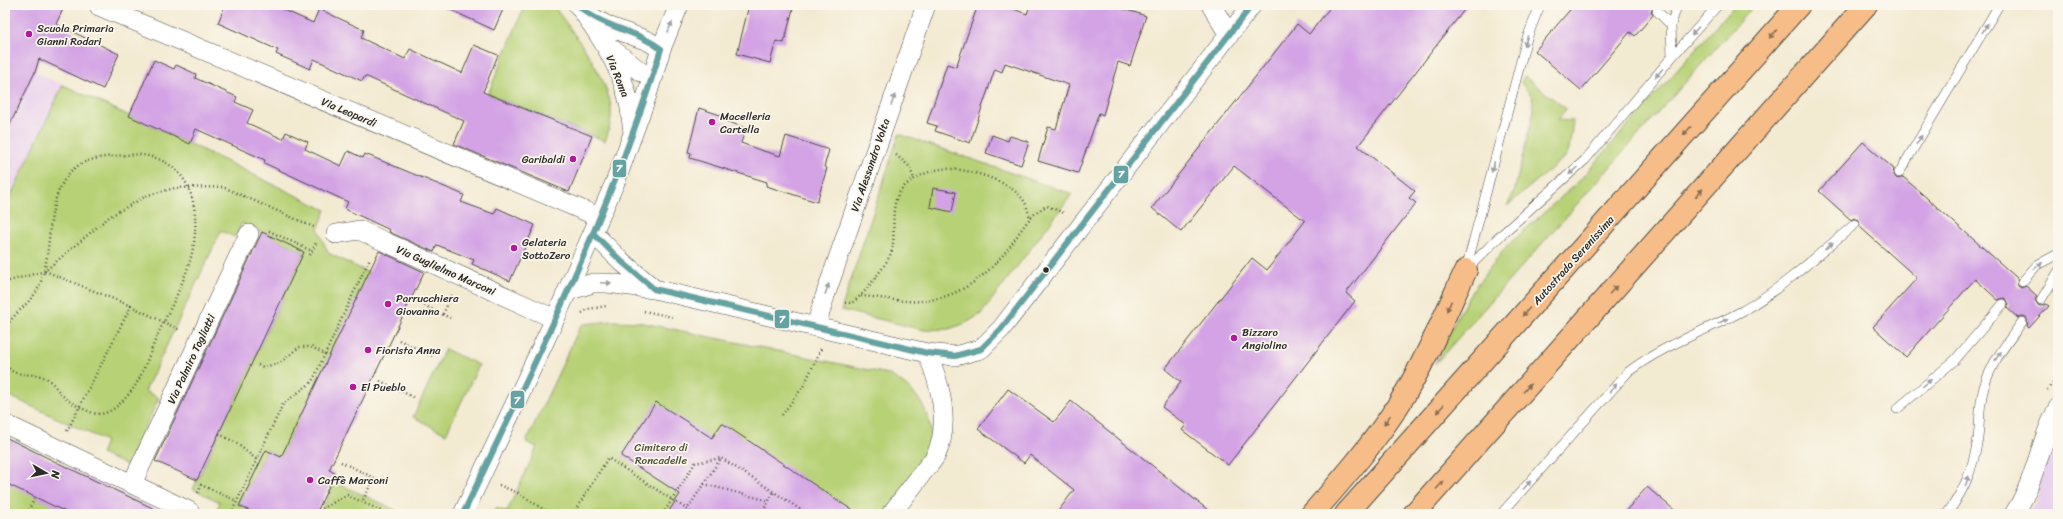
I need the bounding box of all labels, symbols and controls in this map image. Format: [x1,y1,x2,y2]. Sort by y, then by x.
place label: Scuola Primaria Gianni Rodari [37,19,114,51]
one-way arrow [667,21,673,32]
one-way arrow [1982,22,1989,34]
one-way arrow [1690,26,1699,37]
marker: Scuola Primaria Gianni Rodari [24,29,34,39]
one-way arrow [1769,29,1778,39]
one-way arrow [1523,36,1529,48]
street label: Via Roma [600,52,635,101]
one-way arrow [1655,68,1664,78]
street label: Via Leopardi [318,92,380,133]
one-way arrow [890,94,896,106]
place label: Macelleria Cartella [720,107,771,139]
street label: Via Alessandro Volta [846,115,896,215]
marker: Macelleria Cartella [707,117,717,127]
one-way arrow [1682,126,1692,136]
one-way arrow [1915,134,1922,146]
place label: Garibaldi [522,150,566,169]
marker: Garibaldi [568,154,578,164]
line badge: 7 [612,159,627,178]
text: 7 [616,159,624,178]
one-way arrow [1490,161,1496,173]
line badge: 7 [1113,165,1129,184]
text: 7 [1118,165,1126,184]
one-way arrow [1568,166,1579,175]
one-way arrow [1694,188,1704,198]
street label: Autostrada Serenissima [1527,211,1619,310]
place label: Gelateria SottoZero [522,233,571,265]
street label: Via Guglielmo Marconi [393,240,499,301]
one-way arrow [1823,242,1834,251]
marker: Gelateria SottoZero [509,243,519,253]
one-way arrow [2032,261,2043,270]
unlabelled marker [1041,265,1051,275]
one-way arrow [600,280,612,287]
one-way arrow [825,283,831,295]
one-way arrow [1608,285,1617,295]
place label: Parrucchiera Giovanna [396,289,459,321]
marker: Parrucchiera Giovanna [383,299,393,309]
one-way arrow [1446,300,1452,311]
one-way arrow [1521,307,1531,317]
line badge: 7 [774,309,790,329]
street label: Via Palmiro Togliatti [162,310,221,407]
text: 7 [779,310,787,329]
one-way arrow [1717,318,1729,324]
place label: Bizzaro Angiolino [1241,323,1287,355]
marker: Bizzaro Angiolino [1229,333,1239,343]
place label: Fiorista Anna [376,341,441,360]
marker: Fiorista Anna [363,345,373,355]
one-way arrow [1994,350,2002,361]
place label: El Pueblo [361,378,406,397]
one-way arrow [1921,379,1932,388]
marker: El Pueblo [348,382,358,392]
one-way arrow [1522,382,1531,393]
one-way arrow [1609,383,1618,393]
line badge: 7 [510,390,525,409]
text: 7 [514,391,522,410]
one-way arrow [1435,404,1444,414]
one-way arrow [1383,415,1391,425]
park label: Cimitero di Roncadelle [634,438,689,470]
north arrow [26,453,66,493]
text: N [45,468,66,480]
place label: Caffè Marconi [318,471,389,490]
one-way arrow [1964,474,1970,486]
marker: Caffè Marconi [305,475,315,485]
one-way arrow [1436,480,1445,490]
one-way arrow [1522,480,1531,490]

